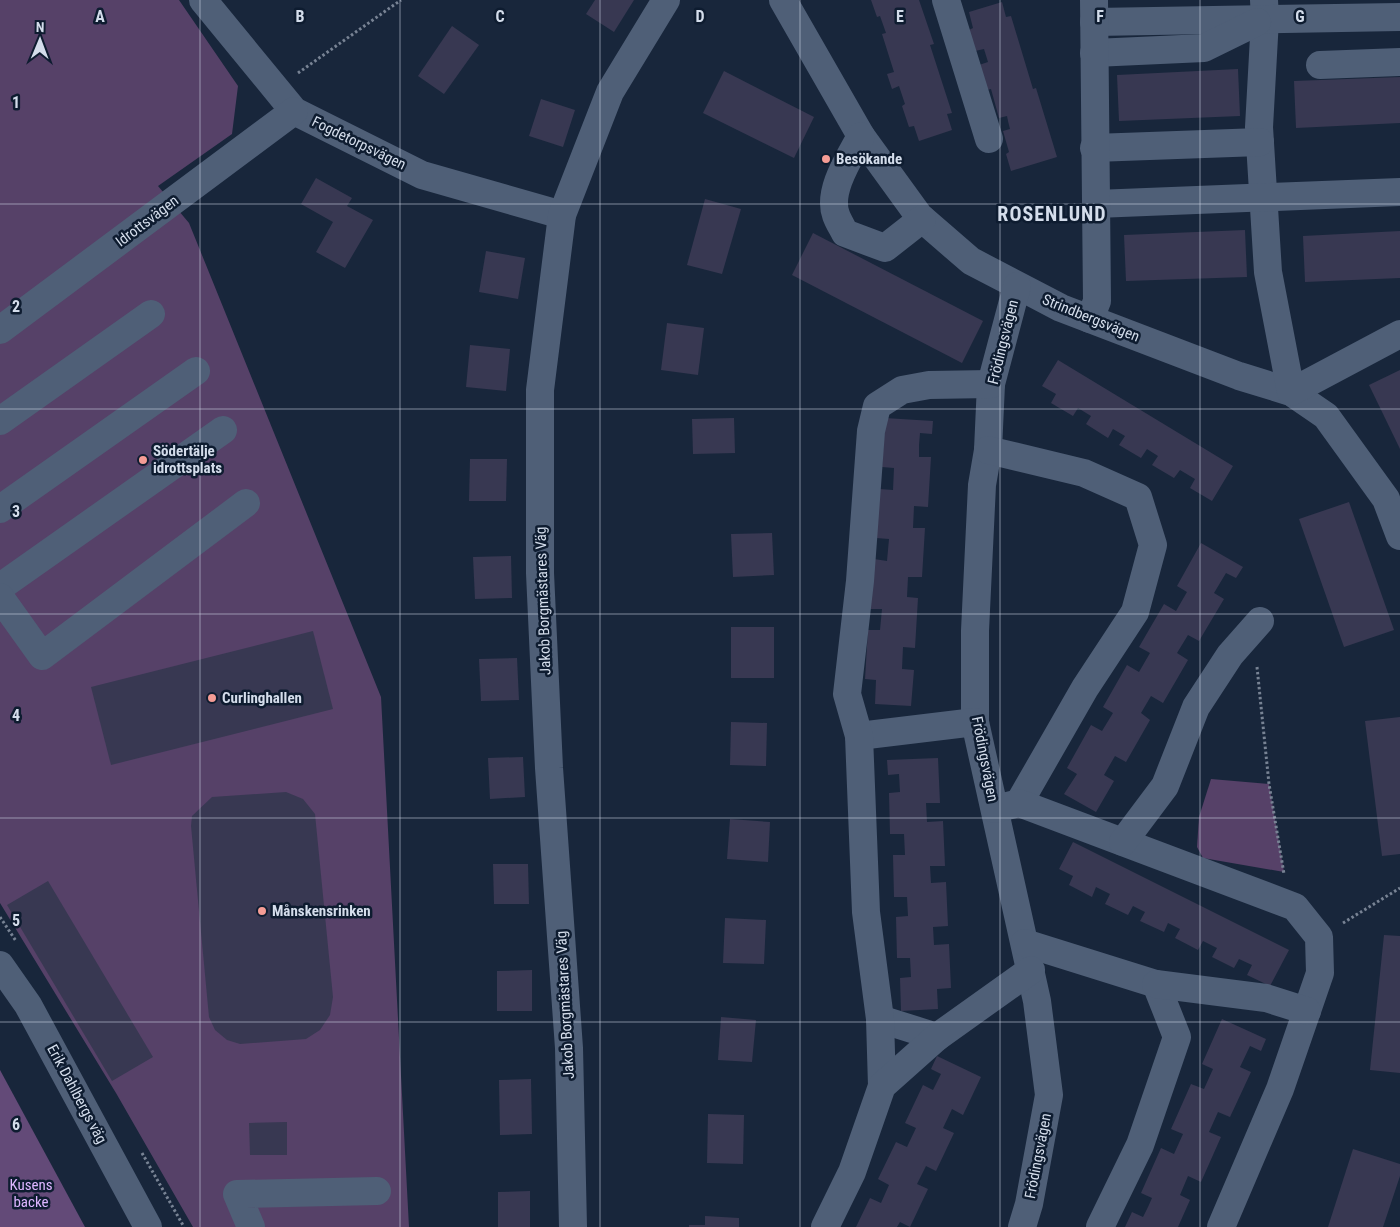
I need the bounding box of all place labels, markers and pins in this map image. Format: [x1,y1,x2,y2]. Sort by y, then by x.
place label: Besökande [836,150,902,168]
marker: Besökande [820,153,832,165]
place label: Södertälje idrottsplats [153,442,222,477]
marker: Södertälje idrottsplats [137,454,149,466]
place label: Curlinghallen [222,689,302,707]
marker: Curlinghallen [206,692,218,704]
place label: Månskensrinken [272,902,371,920]
marker: Månskensrinken [256,905,268,917]

